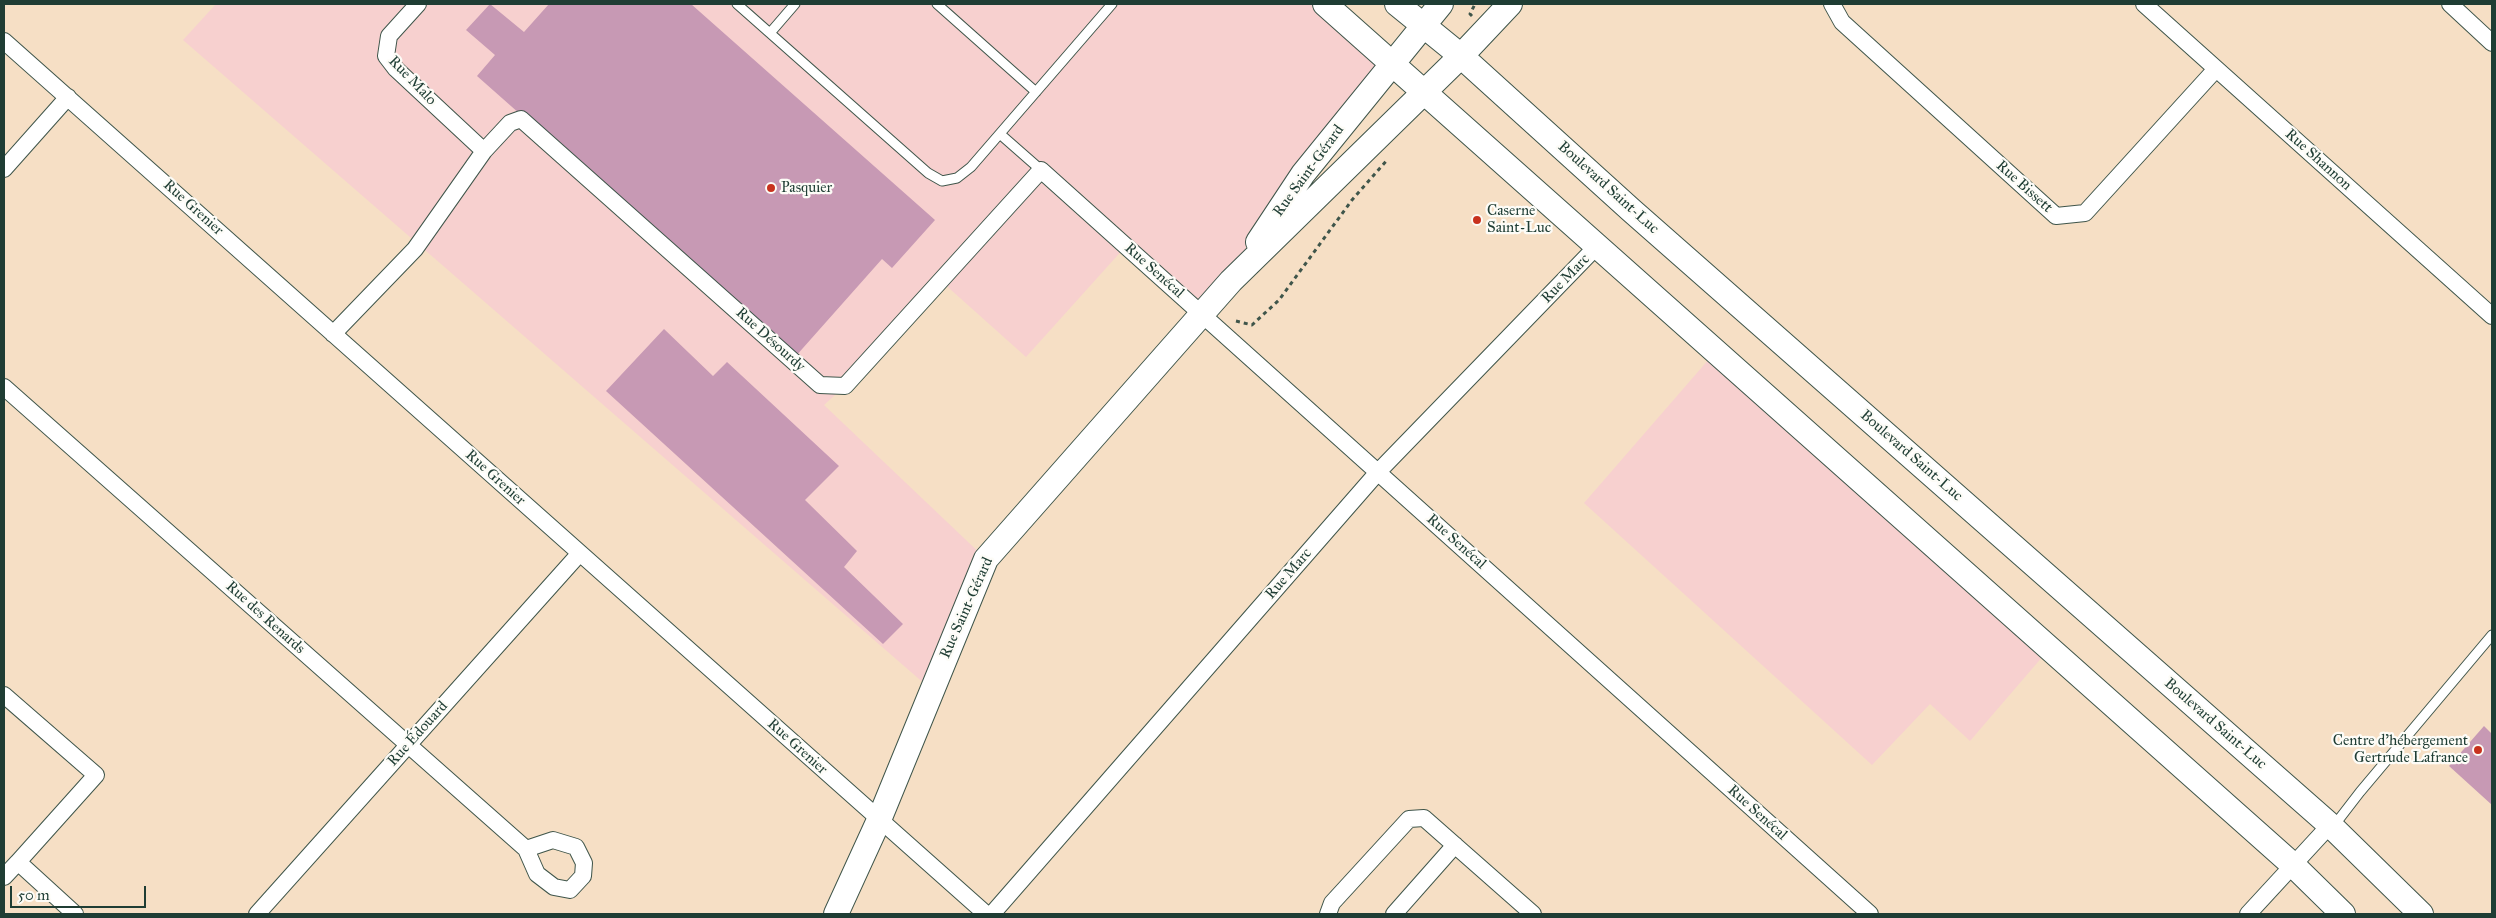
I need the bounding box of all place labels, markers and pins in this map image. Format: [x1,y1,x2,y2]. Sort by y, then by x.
place label: Pasquier [781,179,832,197]
marker: Pasquier [765,182,777,194]
place label: Caserne Saint-Luc [1487,202,1551,237]
marker: Caserne Saint-Luc [1471,214,1483,226]
place label: Centre d'hébergement Gertrude Lafrance [2333,732,2468,767]
marker: Centre d'hébergement Gertrude Lafrance [2472,744,2484,756]

